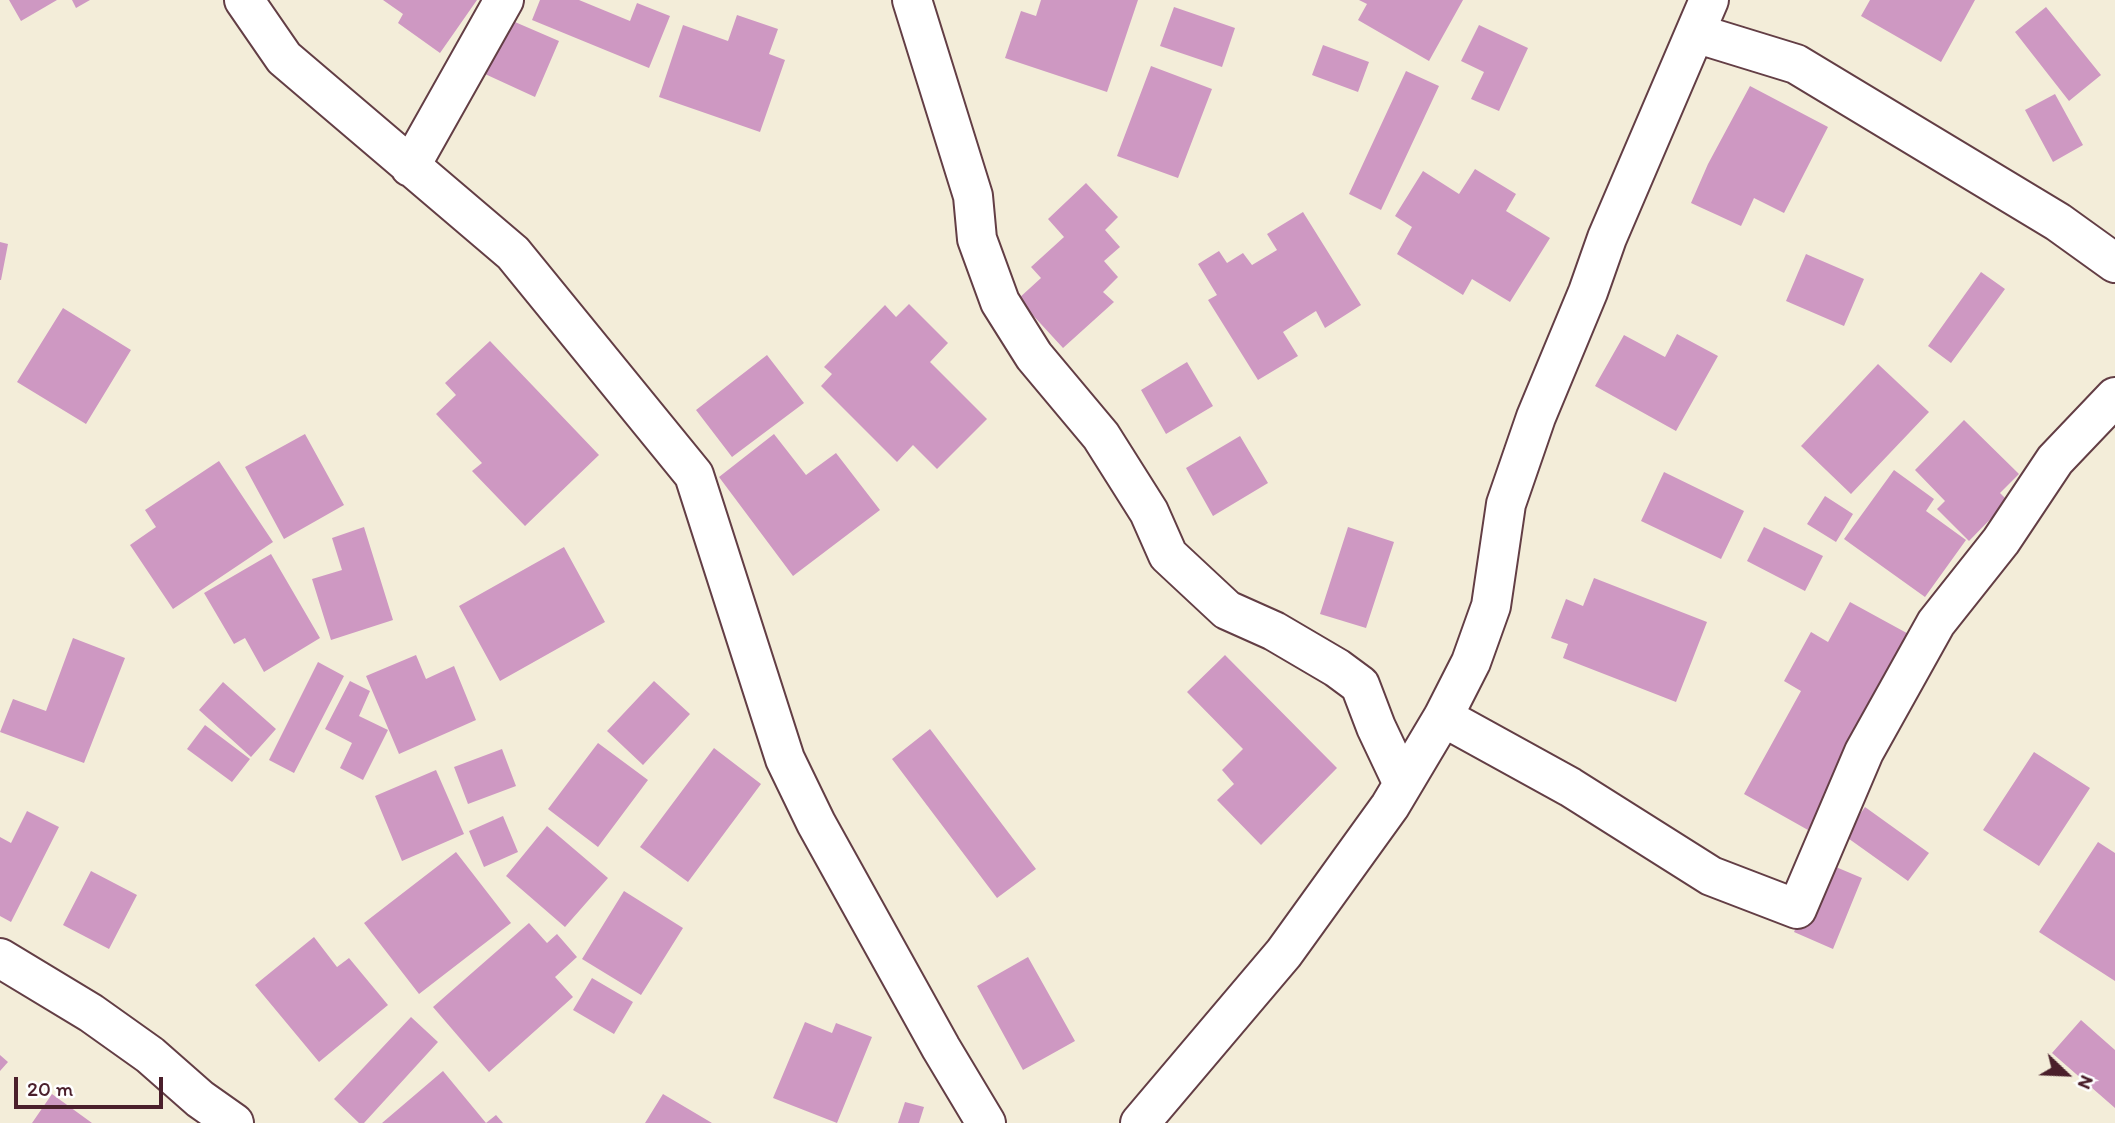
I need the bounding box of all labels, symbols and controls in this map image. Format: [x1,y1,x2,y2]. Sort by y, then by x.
north arrow [2031,1039,2101,1109]
scale bar [18,1064,166,1108]
text: N [2073,1072,2099,1093]
text: 20 m [27,1076,73,1101]

